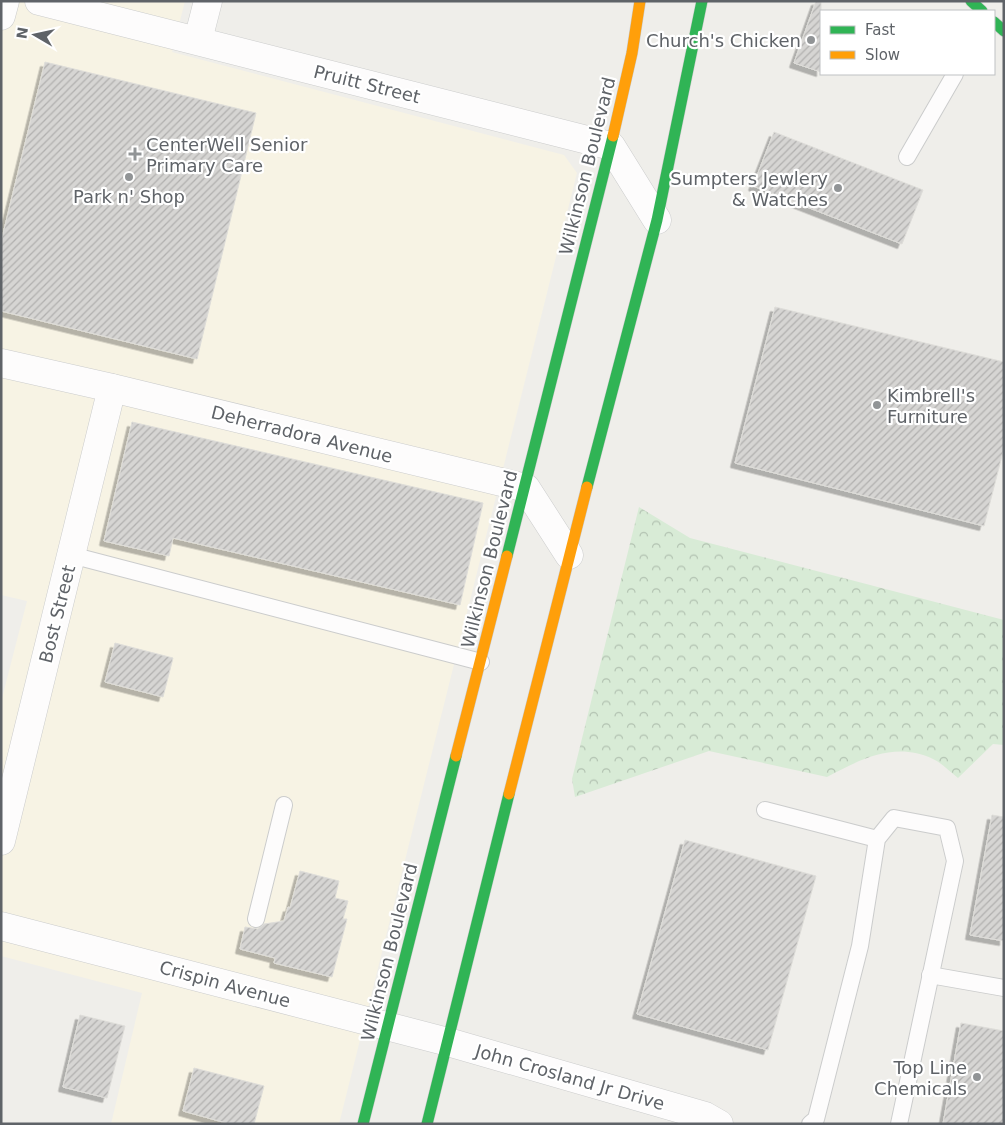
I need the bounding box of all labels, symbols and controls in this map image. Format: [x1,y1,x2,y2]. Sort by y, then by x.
north arrow [10,10,60,60]
legend [820,10,995,75]
text: Fast [865,21,895,39]
text: N [13,26,31,40]
place label: Church's Chicken [646,30,801,51]
marker: Church's Chicken [805,34,817,46]
text: Slow [865,46,900,64]
street label: Pruitt Street [312,61,422,107]
street label: Wilkinson Boulevard [555,75,619,257]
place label: CenterWell Senior Primary Care [146,134,308,176]
marker: CenterWell Senior Primary Care [128,147,142,161]
place label: Sumpters Jewlery & Watches [670,168,828,210]
marker: Park n' Shop [123,171,135,183]
marker: Sumpters Jewlery & Watches [832,182,844,194]
place label: Park n' Shop [73,186,185,207]
place label: Kimbrell's Furniture [887,385,975,427]
marker: Kimbrell's Furniture [871,399,883,411]
street label: Deherradora Avenue [209,401,395,467]
street label: Wilkinson Boulevard [457,468,521,650]
street label: Bost Street [35,563,79,665]
street label: Wilkinson Boulevard [357,861,421,1043]
street label: Crispin Avenue [157,956,293,1012]
street label: John Crosland Jr Drive [472,1040,667,1114]
place label: Top Line Chemicals [874,1057,967,1099]
marker: Top Line Chemicals [971,1071,983,1083]

